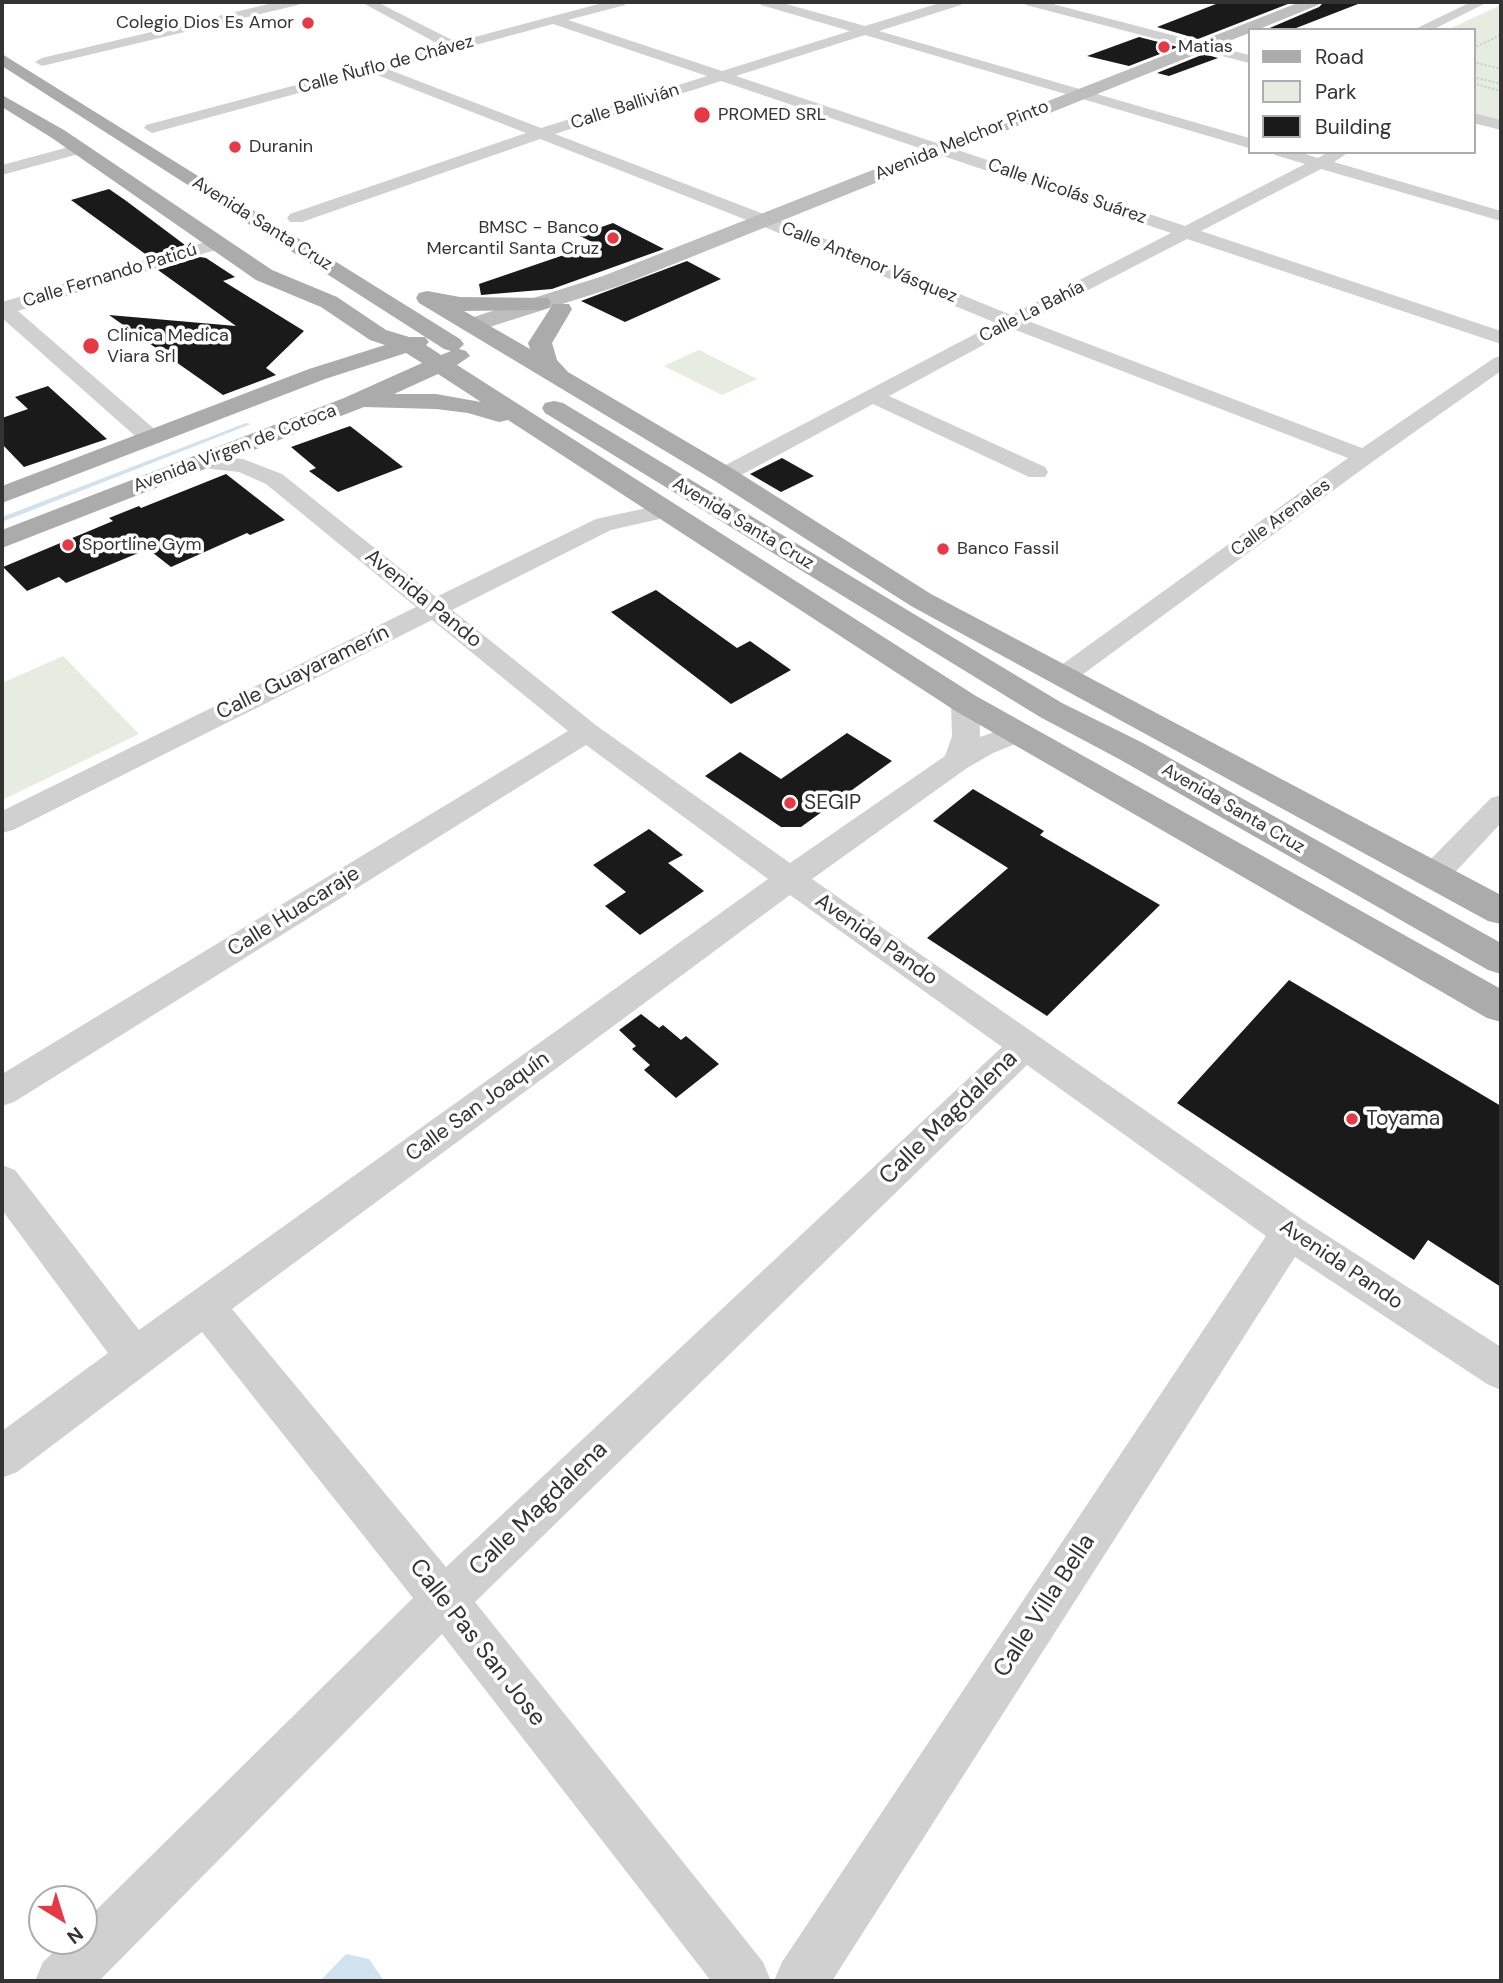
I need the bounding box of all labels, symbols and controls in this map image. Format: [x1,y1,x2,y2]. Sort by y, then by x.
place label: Colegio Dios Es Amor [116,12,294,34]
marker: Colegio Dios Es Amor [300,15,316,31]
legend [1248,28,1475,154]
street label: Calle Ñuflo de Chávez [296,31,476,99]
place label: Matias [1178,36,1233,58]
marker: Matias [1156,39,1172,55]
text: Road [1315,43,1364,71]
text: Park [1315,78,1356,106]
street label: Calle Ballivián [568,79,682,135]
street label: Avenida Melchor Pinto [872,96,1052,186]
place label: PROMED SRL [718,104,826,126]
marker: PROMED SRL [692,105,712,125]
text: Building [1315,113,1391,141]
place label: Duranin [249,136,313,158]
marker: Duranin [227,139,243,155]
street label: Calle Nicolás Suárez [985,155,1149,229]
street label: Avenida Santa Cruz [188,172,336,276]
place label: BMSC - Banco Mercantil Santa Cruz [426,217,599,260]
street label: Calle Antenor Vásquez [778,218,960,308]
marker: BMSC - Banco Mercantil Santa Cruz [605,230,621,246]
street label: Calle Fernando Paticú [20,239,200,313]
street label: Calle La Bahía [976,276,1088,348]
place label: Clinica Medica Viara Srl [107,325,229,368]
marker: Clinica Medica Viara Srl [81,336,101,356]
street label: Avenida Virgen de Cotoca [130,400,340,498]
street label: Avenida Santa Cruz [668,473,818,575]
street label: Calle Arenales [1227,475,1335,561]
place label: Sportline Gym [82,534,201,556]
marker: Sportline Gym [60,537,76,553]
place label: Banco Fassil [957,538,1059,560]
marker: Banco Fassil [935,541,951,557]
street label: Avenida Pando [359,544,487,654]
street label: Calle Guayaramerín [212,620,394,726]
street label: Avenida Santa Cruz [1158,759,1308,859]
place label: SEGIP [804,790,861,816]
marker: SEGIP [782,795,798,811]
street label: Calle Huacaraje [223,861,365,963]
street label: Avenida Pando [810,889,942,991]
street label: Calle Magdalena [874,1045,1024,1191]
street label: Calle San Joaquín [401,1047,555,1167]
place label: Toyama [1366,1106,1440,1132]
marker: Toyama [1344,1111,1360,1127]
street label: Avenida Pando [1275,1214,1407,1316]
street label: Calle Magdalena [464,1436,614,1582]
street label: Calle Villa Bella [988,1529,1102,1683]
street label: Calle Pas San Jose [403,1553,551,1733]
north arrow [28,1885,98,1955]
text: N [62,1921,88,1949]

